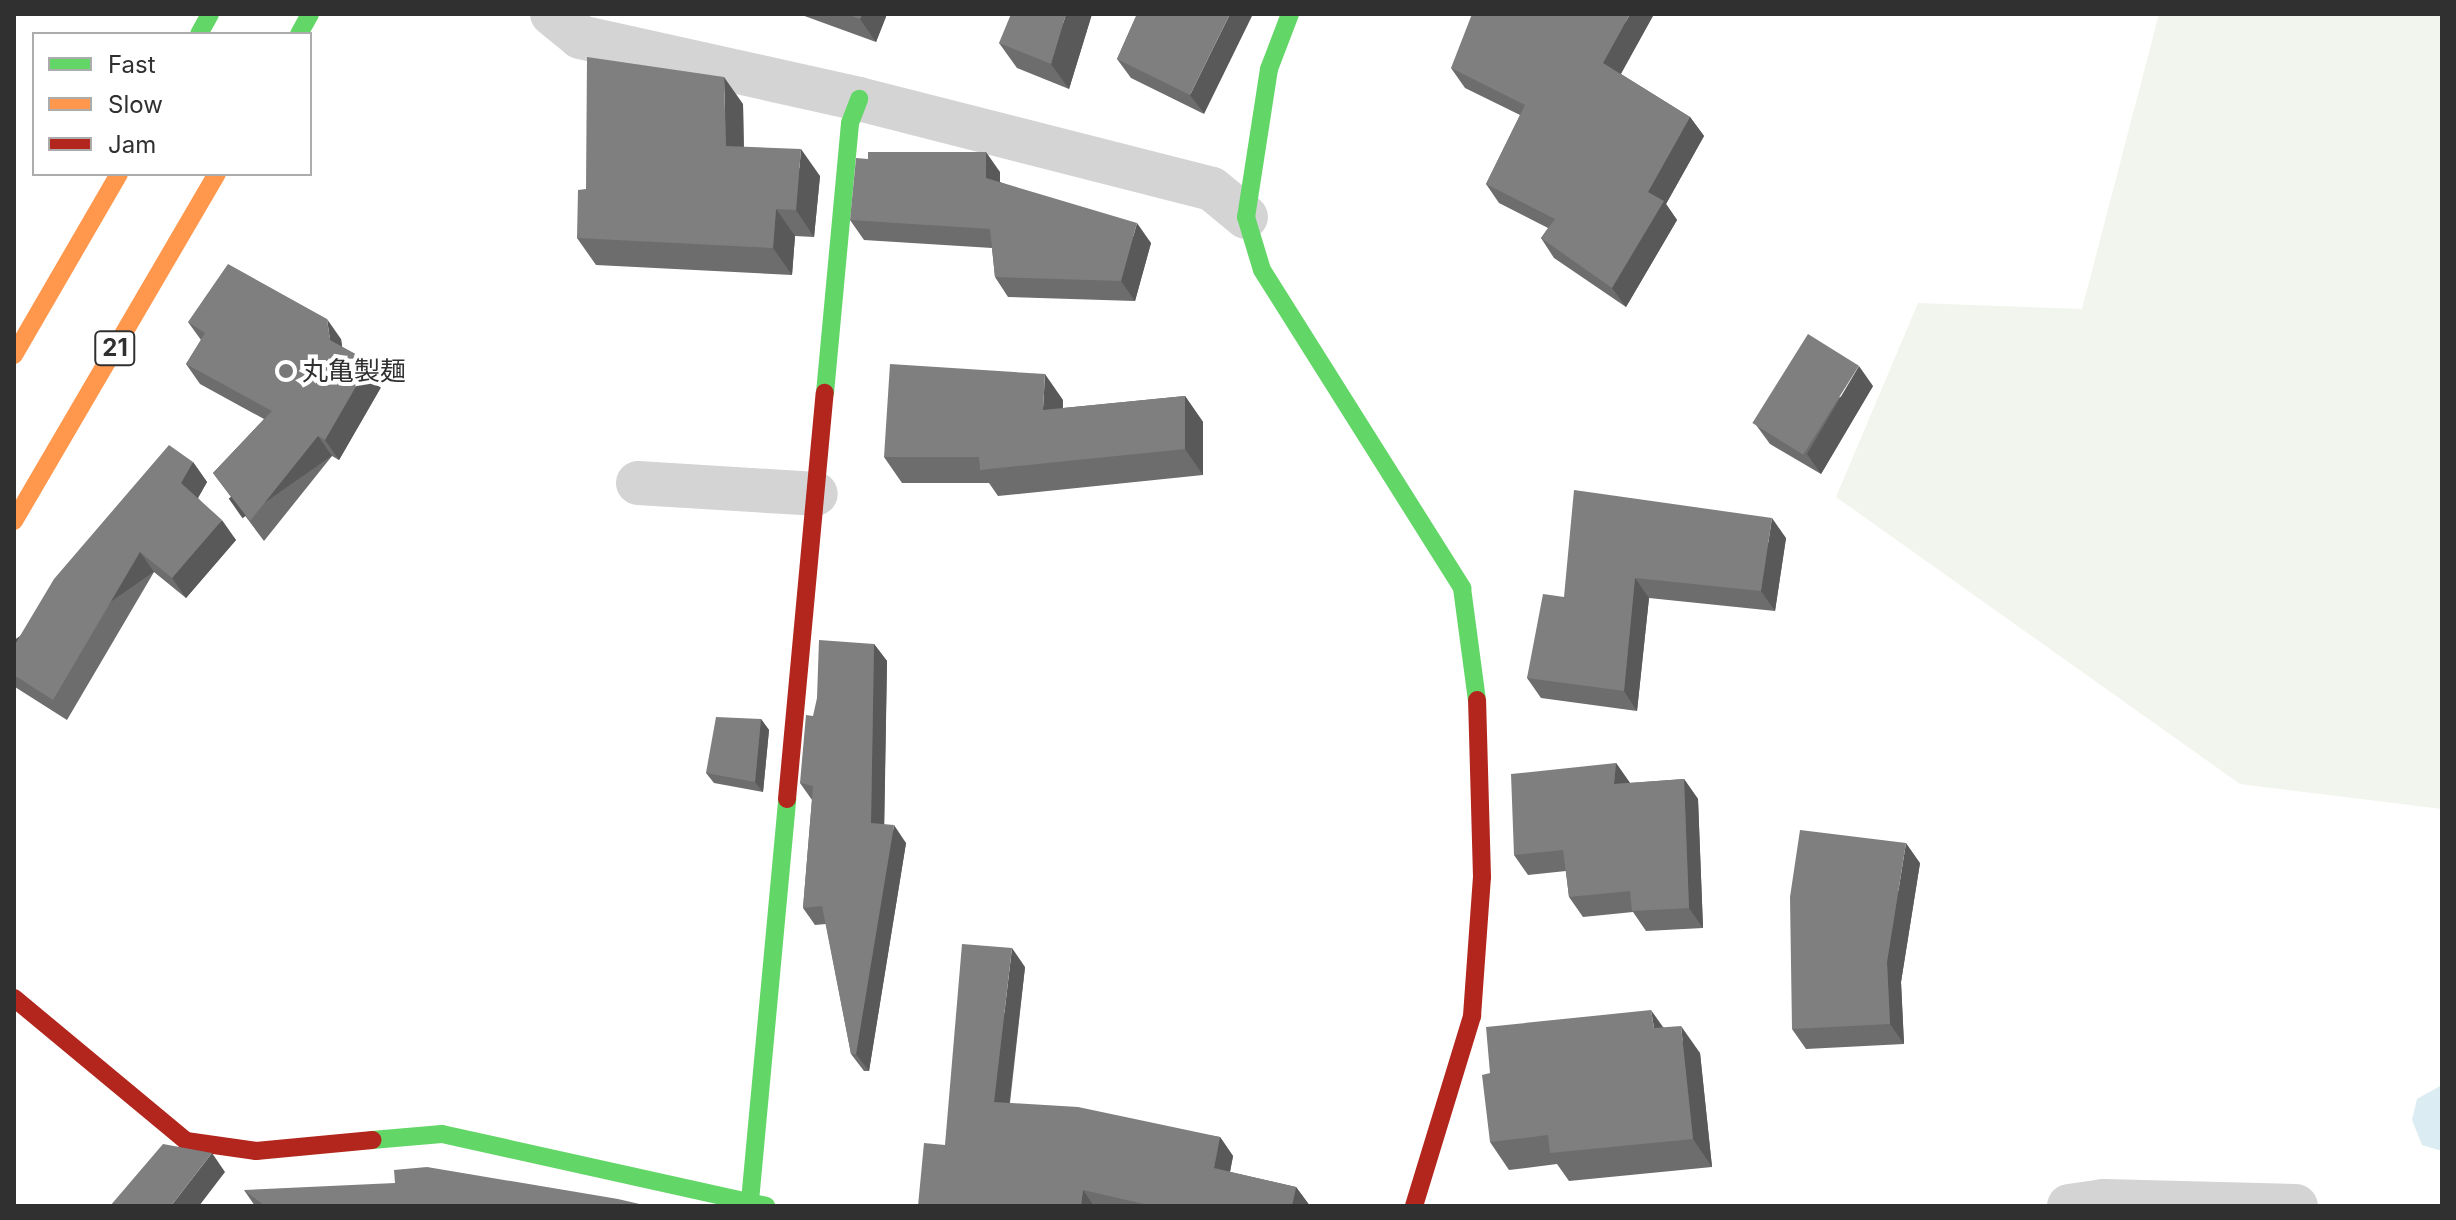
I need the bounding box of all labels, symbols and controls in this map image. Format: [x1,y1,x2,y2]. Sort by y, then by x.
legend [32,32,312,176]
text: Fast [108,50,156,79]
text: Slow [108,90,163,119]
text: Jam [108,130,156,159]
road number: 21 [93,328,137,368]
place label: 丸亀製麺 [302,355,406,387]
marker: 丸亀製麺 [277,362,295,380]

